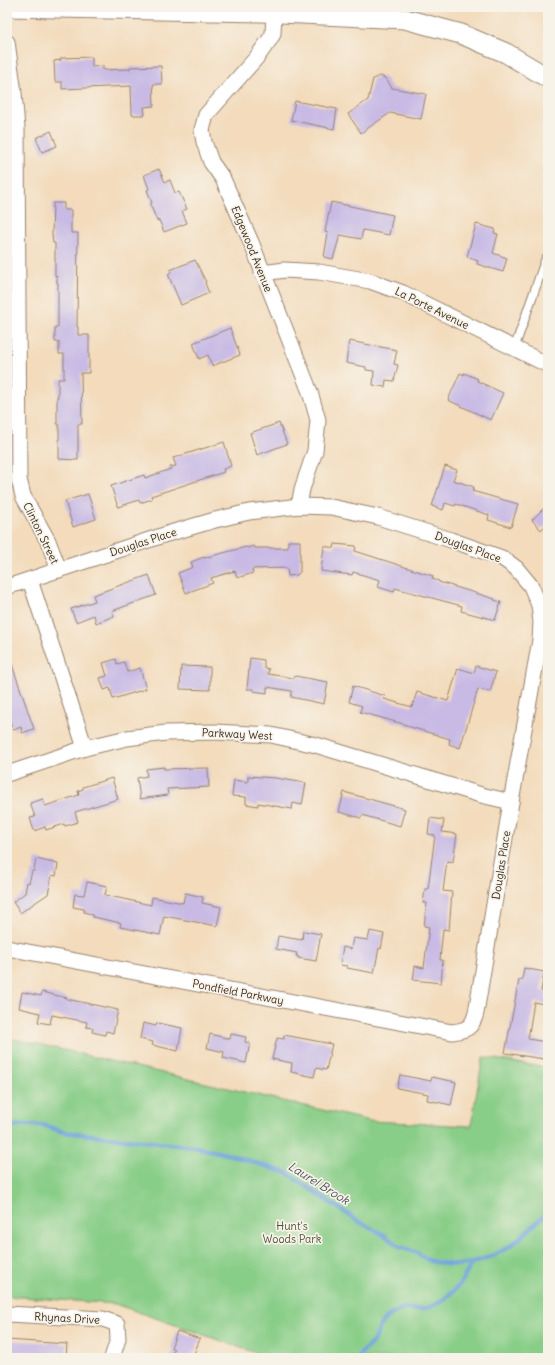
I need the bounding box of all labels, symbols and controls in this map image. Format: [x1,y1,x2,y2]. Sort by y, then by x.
street label: Edgewood Avenue [228,204,276,294]
street label: La Porte Avenue [393,284,471,332]
street label: Clinton Street [20,500,62,566]
street label: Douglas Place [108,525,178,559]
street label: Douglas Place [433,529,503,565]
street label: Parkway West [201,725,273,743]
street label: Douglas Place [489,830,513,900]
street label: Pondfield Parkway [191,976,285,1008]
water label: Laurel Brook [286,1158,353,1208]
park label: Hunt's Woods Park [263,1219,322,1246]
street label: Rhynas Drive [34,1309,100,1327]

